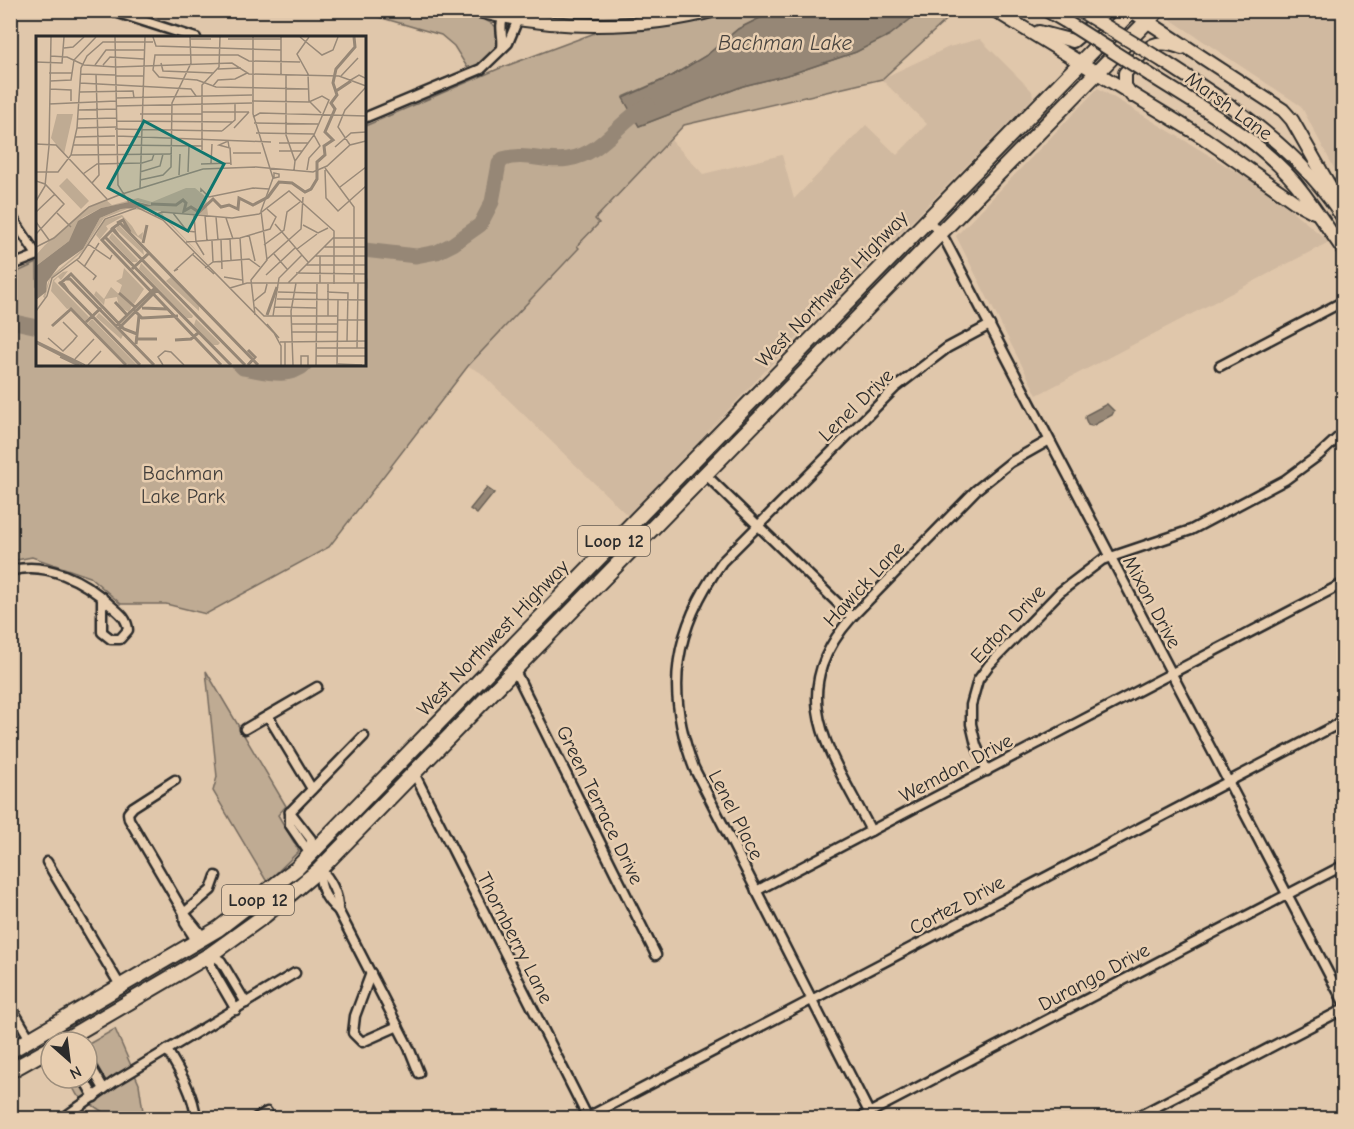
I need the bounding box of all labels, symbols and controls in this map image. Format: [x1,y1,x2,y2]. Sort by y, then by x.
water label: Bachman Lake [718,31,852,55]
inset map [36,36,366,366]
street label: Marsh Lane [1181,67,1277,145]
street label: West Northwest Highway [751,206,913,372]
street label: Lenel Drive [814,364,898,446]
park label: Bachman Lake Park [141,462,225,508]
road number: Loop 12 [578,526,650,556]
street label: Hawick Lane [819,537,909,631]
street label: Mixon Drive [1118,552,1186,652]
street label: West Northwest Highway [412,555,574,721]
street label: Eaton Drive [966,580,1050,668]
street label: Green Terrace Drive [552,722,648,888]
street label: Wemdon Drive [896,729,1016,807]
street label: Lenel Place [704,766,768,864]
street label: Thornberry Lane [472,869,558,1007]
street label: Cortez Drive [906,870,1008,940]
road number: Loop 12 [222,885,294,915]
street label: Durango Drive [1034,938,1154,1016]
north arrow [39,1030,99,1090]
text: N [67,1062,84,1083]

